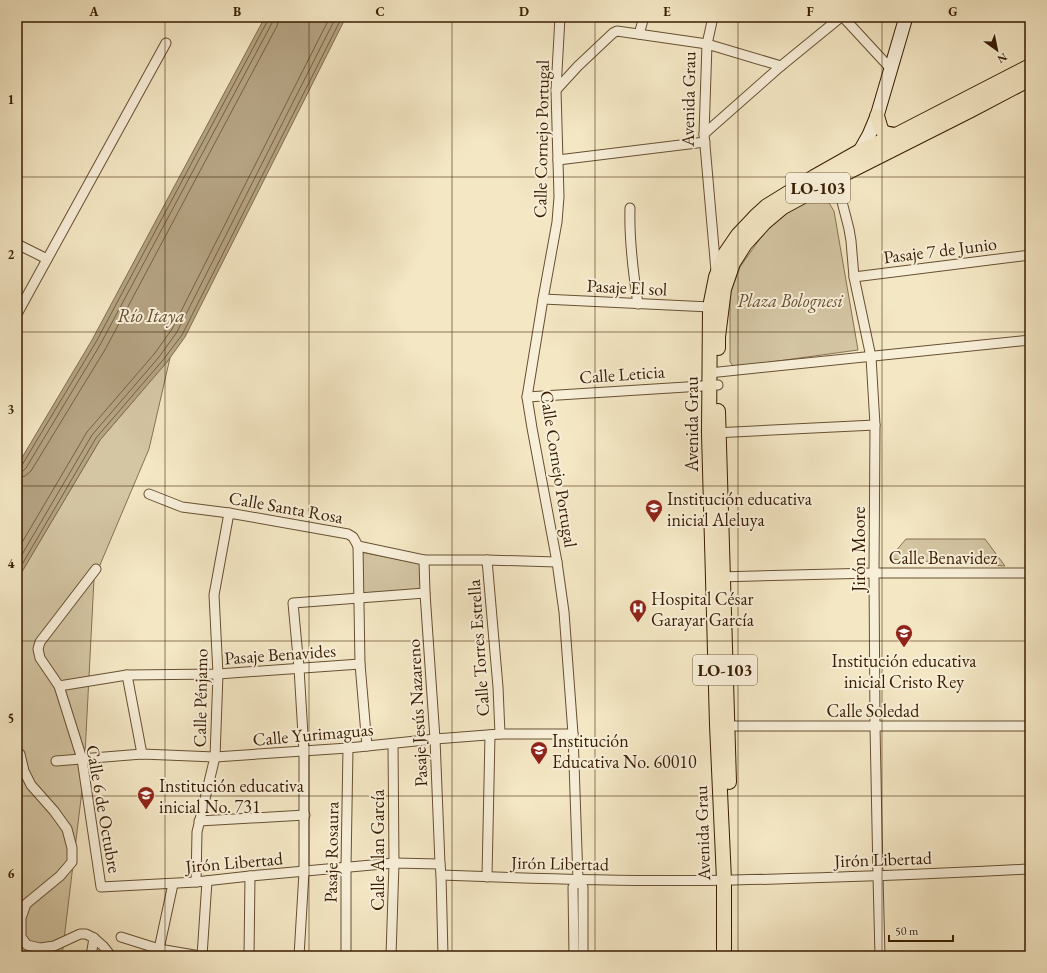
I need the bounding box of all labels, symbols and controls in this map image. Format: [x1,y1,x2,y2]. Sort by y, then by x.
text: A [88,3,99,20]
text: B [233,3,241,20]
text: C [375,3,385,20]
text: D [519,3,529,20]
text: E [663,3,671,20]
text: F [806,3,814,20]
text: G [948,3,958,20]
north arrow [977,30,1017,70]
text: N [995,50,1010,67]
street label: Avenida Grau [676,51,700,148]
street label: Calle Cornejo Portugal [528,60,554,218]
text: 1 [8,91,15,108]
road number: LO-103 [786,173,850,203]
street label: Pasaje 7 de Junio [882,232,998,268]
text: 2 [8,246,15,263]
street label: Pasaje El sol [586,273,668,301]
park label: Plaza Bolognesi [737,289,844,313]
water label: Río Itaya [117,303,185,328]
street label: Calle Leticia [578,359,666,388]
street label: Avenida Grau [680,376,703,473]
street label: Calle Cornejo Portugal [535,389,583,549]
text: 3 [8,401,15,418]
street label: Calle Santa Rosa [227,486,346,528]
place label: Institución educativa inicial Aleluya [667,487,813,531]
school or university icon: Institución educativa inicial Aleluya [644,498,664,523]
street label: Jirón Moore [847,506,870,594]
street label: Calle Benavidez [889,546,997,569]
text: 4 [8,555,15,572]
street label: Calle Torres Estrella [462,578,494,717]
place label: Hospital César Garayar García [651,587,755,631]
hospital icon: Hospital César Garayar García [628,598,648,623]
school or university icon: Institución educativa inicial Cristo Rey [894,623,914,648]
street label: Pasaje Jesús Nazareno [402,638,432,788]
street label: Pasaje Benavides [223,639,337,669]
street label: Calle Pénjamo [188,648,212,748]
place label: Institución educativa inicial Cristo Rey [832,649,977,693]
road number: LO-103 [693,655,757,685]
street label: Calle Soledad [827,699,920,722]
text: 5 [8,710,14,727]
street label: Calle Yurimaguas [252,717,374,751]
place label: Institución Educativa No. 60010 [552,729,697,773]
school or university icon: Institución Educativa No. 60010 [529,740,549,765]
street label: Calle 6 de Octubre [81,743,127,875]
place label: Institución educativa inicial No. 731 [159,774,305,818]
street label: Avenida Grau [689,784,715,882]
school or university icon: Institución educativa inicial No. 731 [136,785,156,810]
street label: Calle Alan García [366,788,389,911]
street label: Pasaje Rosaura [319,800,343,903]
street label: Jirón Libertad [182,846,285,878]
street label: Jirón Libertad [832,846,933,872]
street label: Jirón Libertad [509,851,610,875]
text: 6 [8,865,15,882]
scale bar [889,917,953,943]
text: 50 m [895,923,919,939]

